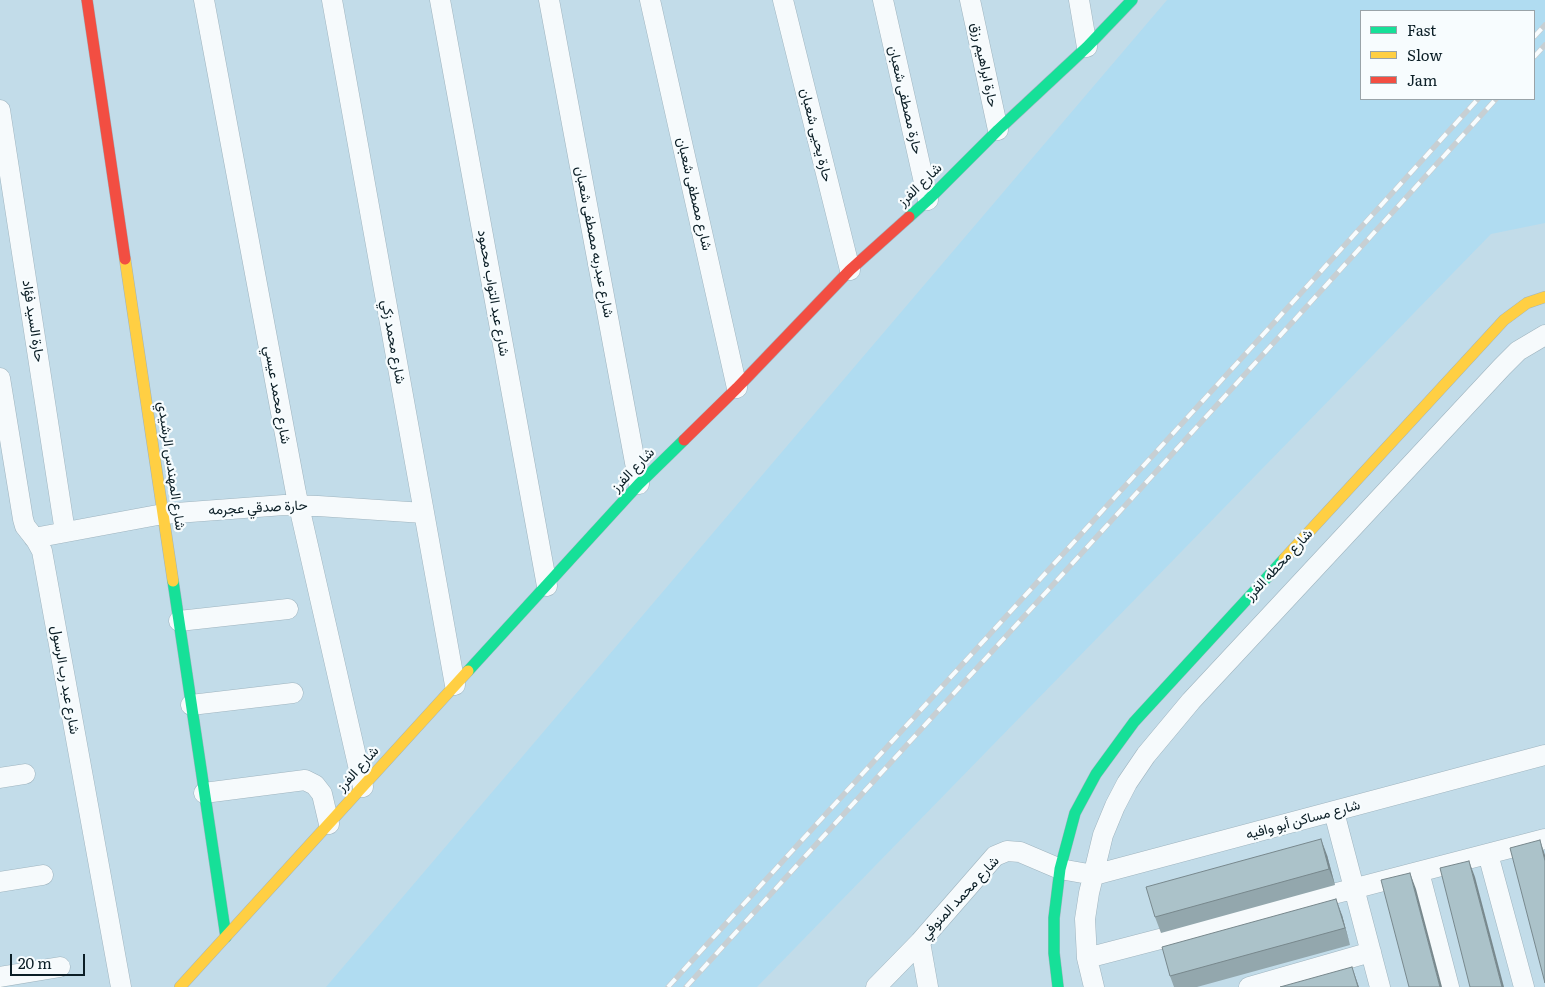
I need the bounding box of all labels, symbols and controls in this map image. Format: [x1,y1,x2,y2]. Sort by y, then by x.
legend [1360,10,1535,100]
text: Fast [1407,18,1436,41]
street label: حارة ابراهيم رزق [967,21,1001,109]
text: Slow [1407,43,1442,66]
street label: حارة مصطفى شعبان [884,44,926,156]
text: Jam [1407,68,1437,91]
street label: حارة يحيى شعبان [796,86,836,184]
street label: شارع مصطفى شعبان [673,136,715,252]
street label: شارع الفرز [894,160,946,210]
street label: شارع عبدربه مصطفى شعبان [571,165,617,319]
street label: شارع عبد التواب محمود [474,228,512,358]
street label: حارة السيد فؤاد [18,279,48,363]
street label: شارع محمد زكي [377,299,409,385]
street label: شارع محمد عيسي [260,345,294,445]
street label: شارع المهندس الرشيدي [154,401,188,531]
street label: شارع الفرز [608,444,658,496]
street label: حارة صدقي عجرمه [208,497,308,519]
street label: شارع محطه الفرز [1242,526,1316,604]
street label: شارع عبد رب الرسول [47,624,83,736]
street label: شارع الفرز [333,743,383,795]
street label: شارع مساكن أبو وافيه [1244,797,1362,843]
street label: شارع محمد المنوفي [917,853,1003,943]
scale bar [12,944,88,976]
text: 20 m [18,951,52,974]

